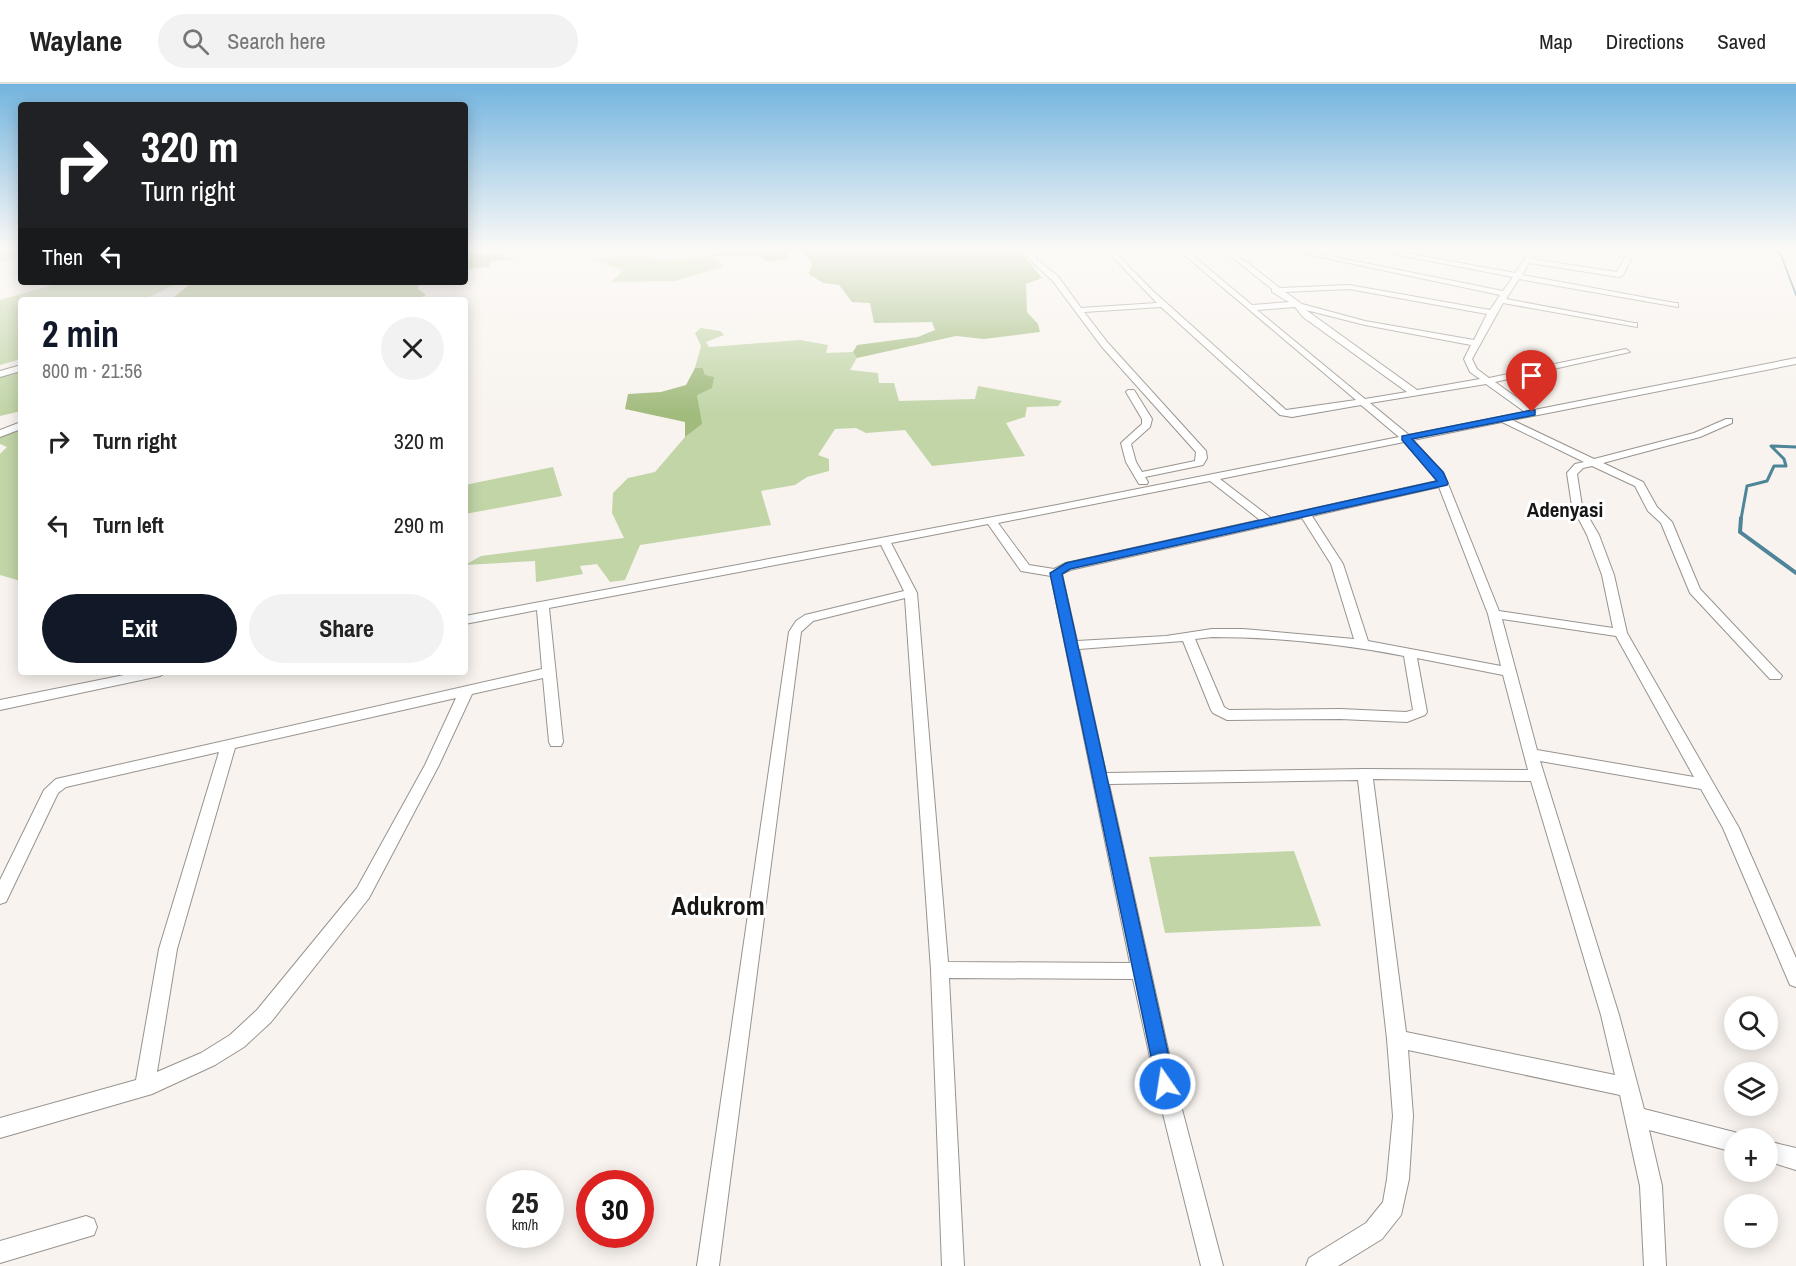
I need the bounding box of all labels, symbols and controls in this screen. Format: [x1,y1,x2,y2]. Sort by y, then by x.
search box [158,14,578,68]
text: Waylane [30,22,122,60]
icon: search [179,25,212,58]
text: Search here [227,26,326,56]
text: Map [1539,27,1573,56]
text: Directions [1606,27,1684,56]
text: Saved [1717,27,1766,56]
text: 320 m [141,119,239,175]
icon: right [42,126,120,204]
text: Turn right [141,173,235,209]
icon: left [95,240,128,273]
text: Then [42,242,83,272]
text: 2 min [42,310,119,358]
button: close [381,317,444,380]
pin [1506,350,1557,412]
text: 800 m · 21:56 [42,357,142,384]
icon: arrive [1515,359,1548,392]
icon: right [42,425,75,458]
text: Turn right [93,426,177,456]
text: 320 m [394,426,444,456]
district label: Adenyasi [1527,495,1603,524]
icon: left [42,509,75,542]
text: Turn left [93,510,164,540]
text: 290 m [394,510,444,540]
button: Exit [42,594,237,663]
button: Share [249,594,444,663]
district label: Adukrom [671,888,765,923]
map controls [1724,996,1778,1248]
button: search [1724,996,1778,1050]
position arrow [1133,1052,1197,1116]
button: layers [1724,1062,1778,1116]
button: + [1724,1128,1778,1182]
speed limit sign: 30 [576,1170,654,1248]
text: 25 [511,1182,539,1222]
button: − [1724,1194,1778,1248]
text: km/h [512,1214,538,1235]

